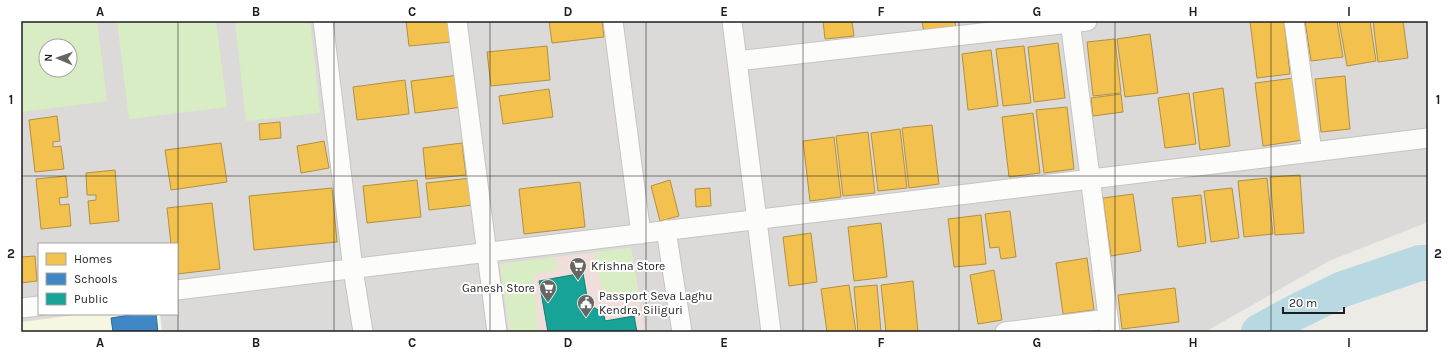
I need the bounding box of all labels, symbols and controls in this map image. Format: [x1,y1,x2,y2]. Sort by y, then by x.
text: A [96,4,104,19]
text: B [252,4,260,19]
text: C [408,4,416,19]
text: D [564,4,573,19]
text: E [720,4,728,19]
text: F [877,4,885,19]
text: G [1033,4,1041,19]
text: H [1188,4,1198,19]
text: I [1347,4,1351,19]
north arrow [38,38,78,78]
text: N [42,53,55,62]
text: 1 [9,92,13,107]
text: 1 [1436,92,1440,107]
legend [38,243,178,315]
text: 2 [7,246,15,261]
text: 2 [1434,246,1442,261]
text: Homes [74,252,112,266]
supermarket icon: Krishna Store [568,256,588,281]
place label: Krishna Store [591,259,665,273]
text: Schools [74,272,117,286]
supermarket icon: Ganesh Store [538,278,558,303]
place label: Ganesh Store [462,281,535,295]
place label: Passport Seva Laghu Kendra, Siliguri [599,289,713,317]
scale bar [1283,289,1344,315]
text: Public [74,292,108,306]
public building icon: Passport Seva Laghu Kendra, Siliguri [576,293,596,318]
text: 20 m [1289,296,1317,310]
text: A [96,335,104,350]
text: B [252,335,260,350]
text: C [408,335,416,350]
text: D [564,335,573,350]
text: E [720,335,728,350]
text: F [877,335,885,350]
text: G [1033,335,1041,350]
text: H [1188,335,1198,350]
text: I [1347,335,1351,350]

